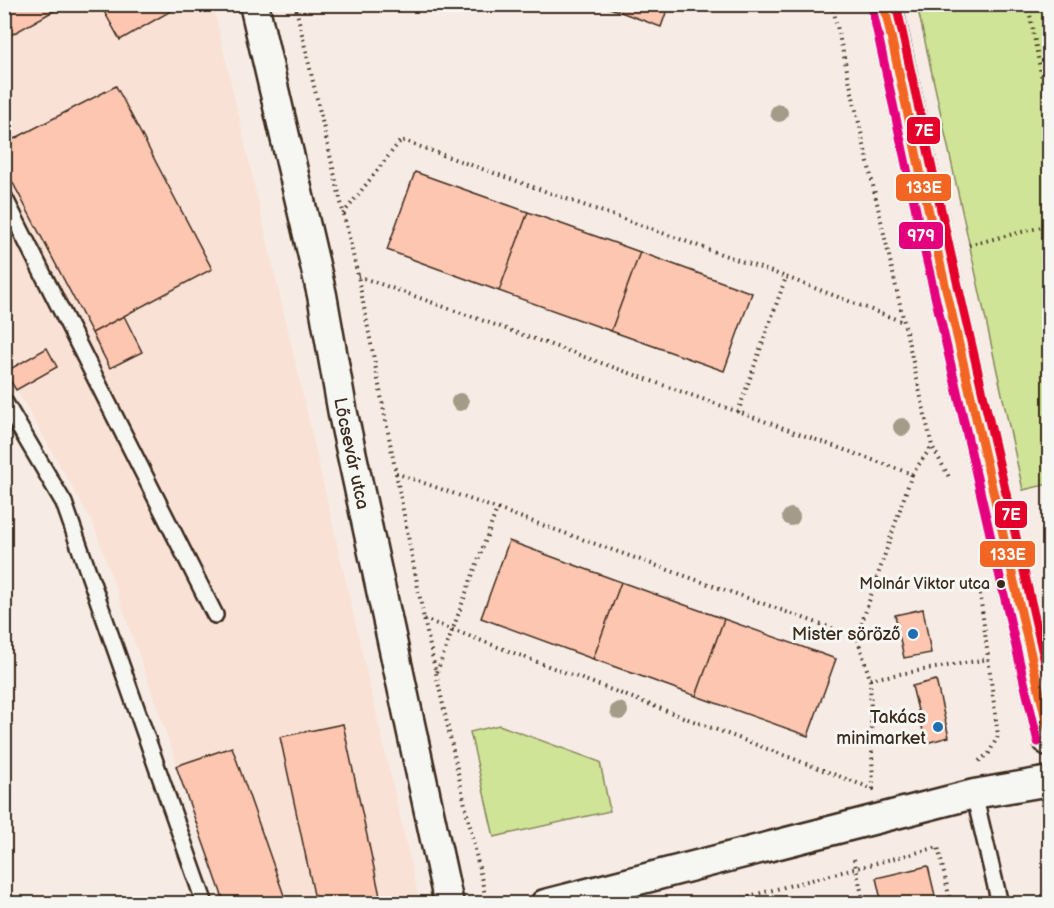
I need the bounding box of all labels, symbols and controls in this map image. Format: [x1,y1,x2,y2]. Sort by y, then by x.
line badge: 7E [906,116,941,145]
text: 7E [914,122,934,141]
line badge: 133E [895,173,952,202]
text: 133E [906,179,942,198]
line badge: 979 [898,221,944,250]
text: 979 [907,227,935,246]
street label: Lőcsevár utca [330,396,374,511]
line badge: 7E [994,500,1028,529]
text: 7E [1001,506,1021,525]
line badge: 133E [979,540,1036,568]
text: 133E [990,546,1026,565]
place label: Molnár Viktor utca [859,575,990,594]
marker: Molnár Viktor utca [995,578,1007,590]
place label: Mister söröző [792,624,901,645]
marker: Mister söröző [906,627,920,641]
place label: Takács minimarket [836,707,926,749]
marker: Takács minimarket [931,720,945,734]

